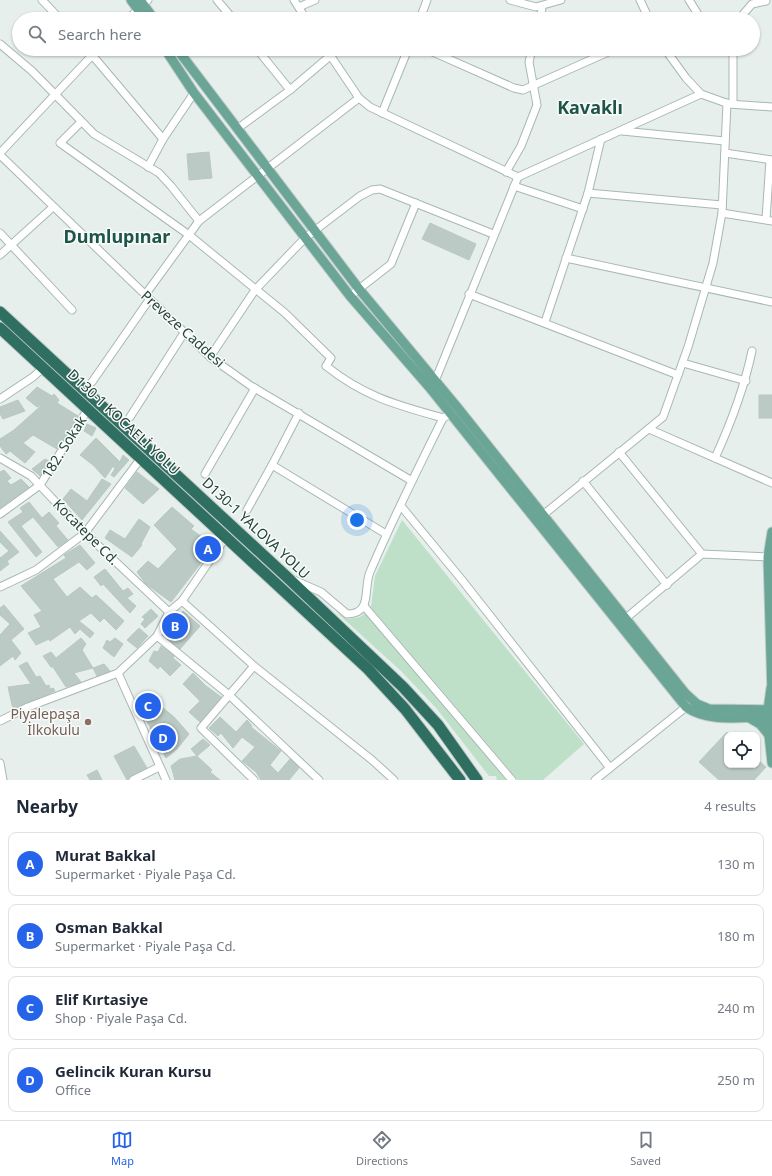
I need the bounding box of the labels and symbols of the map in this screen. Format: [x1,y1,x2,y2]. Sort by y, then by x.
district label: Kavaklı [557,95,623,119]
district label: Dumlupınar [64,224,170,248]
street label: Preveze Caddesi [137,286,229,371]
street label: D130-1 KOCAELİ YOLU [64,365,185,479]
street label: 182. Sokak [37,411,91,482]
street label: D130-1 YALOVA YOLU [199,474,313,582]
street label: Kocatepe Cd. [49,495,123,569]
your location [347,510,367,530]
pin: A [195,534,221,564]
pin: B [162,611,188,641]
pin: C [135,691,161,721]
place label: Piyalepaşa İlkokulu [10,704,80,739]
marker: Piyalepaşa İlkokulu [83,717,93,727]
pin: D [150,723,176,753]

